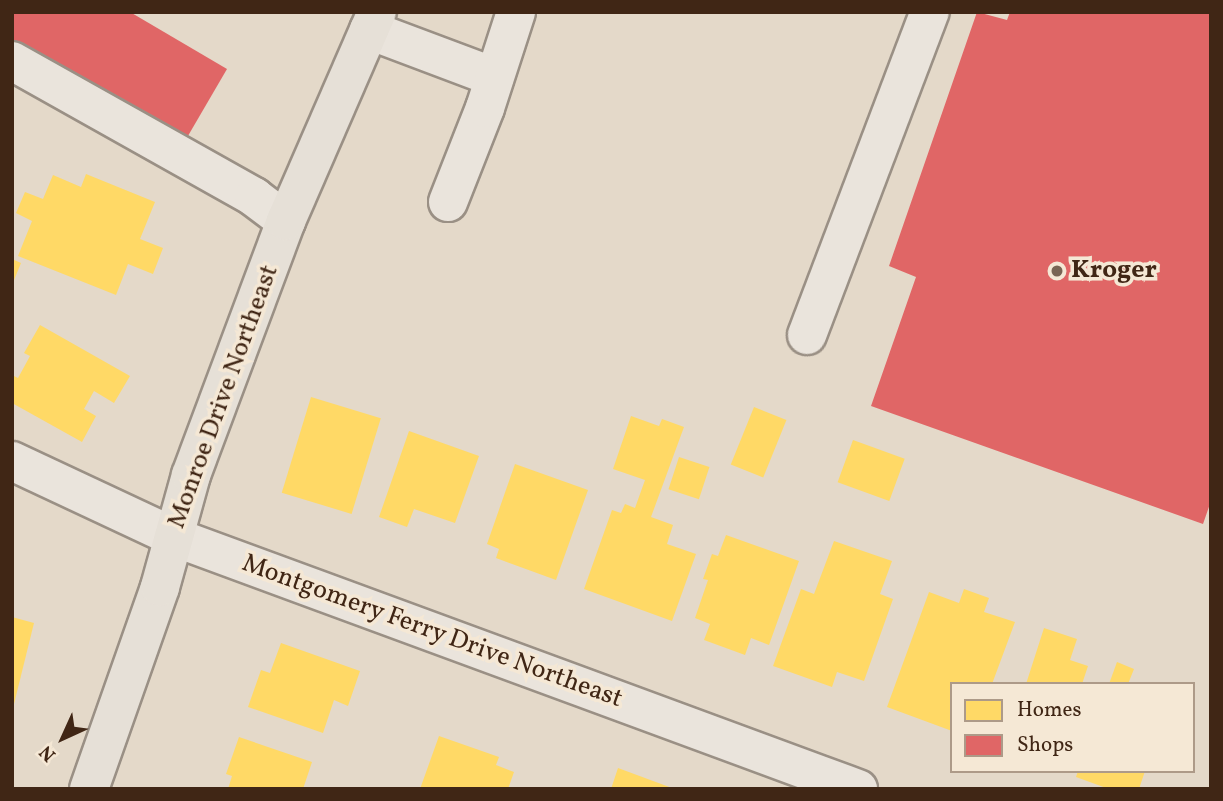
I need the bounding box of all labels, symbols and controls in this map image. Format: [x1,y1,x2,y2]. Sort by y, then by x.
place label: Kroger [1071,255,1157,287]
street label: Monroe Drive Northeast [162,261,286,533]
marker: Kroger [1049,263,1065,279]
street label: Montgomery Ferry Drive Northeast [237,548,627,716]
legend [950,682,1195,773]
text: Homes [1017,696,1082,725]
north arrow [28,703,98,773]
text: Shops [1017,731,1073,760]
text: N [34,739,62,767]

